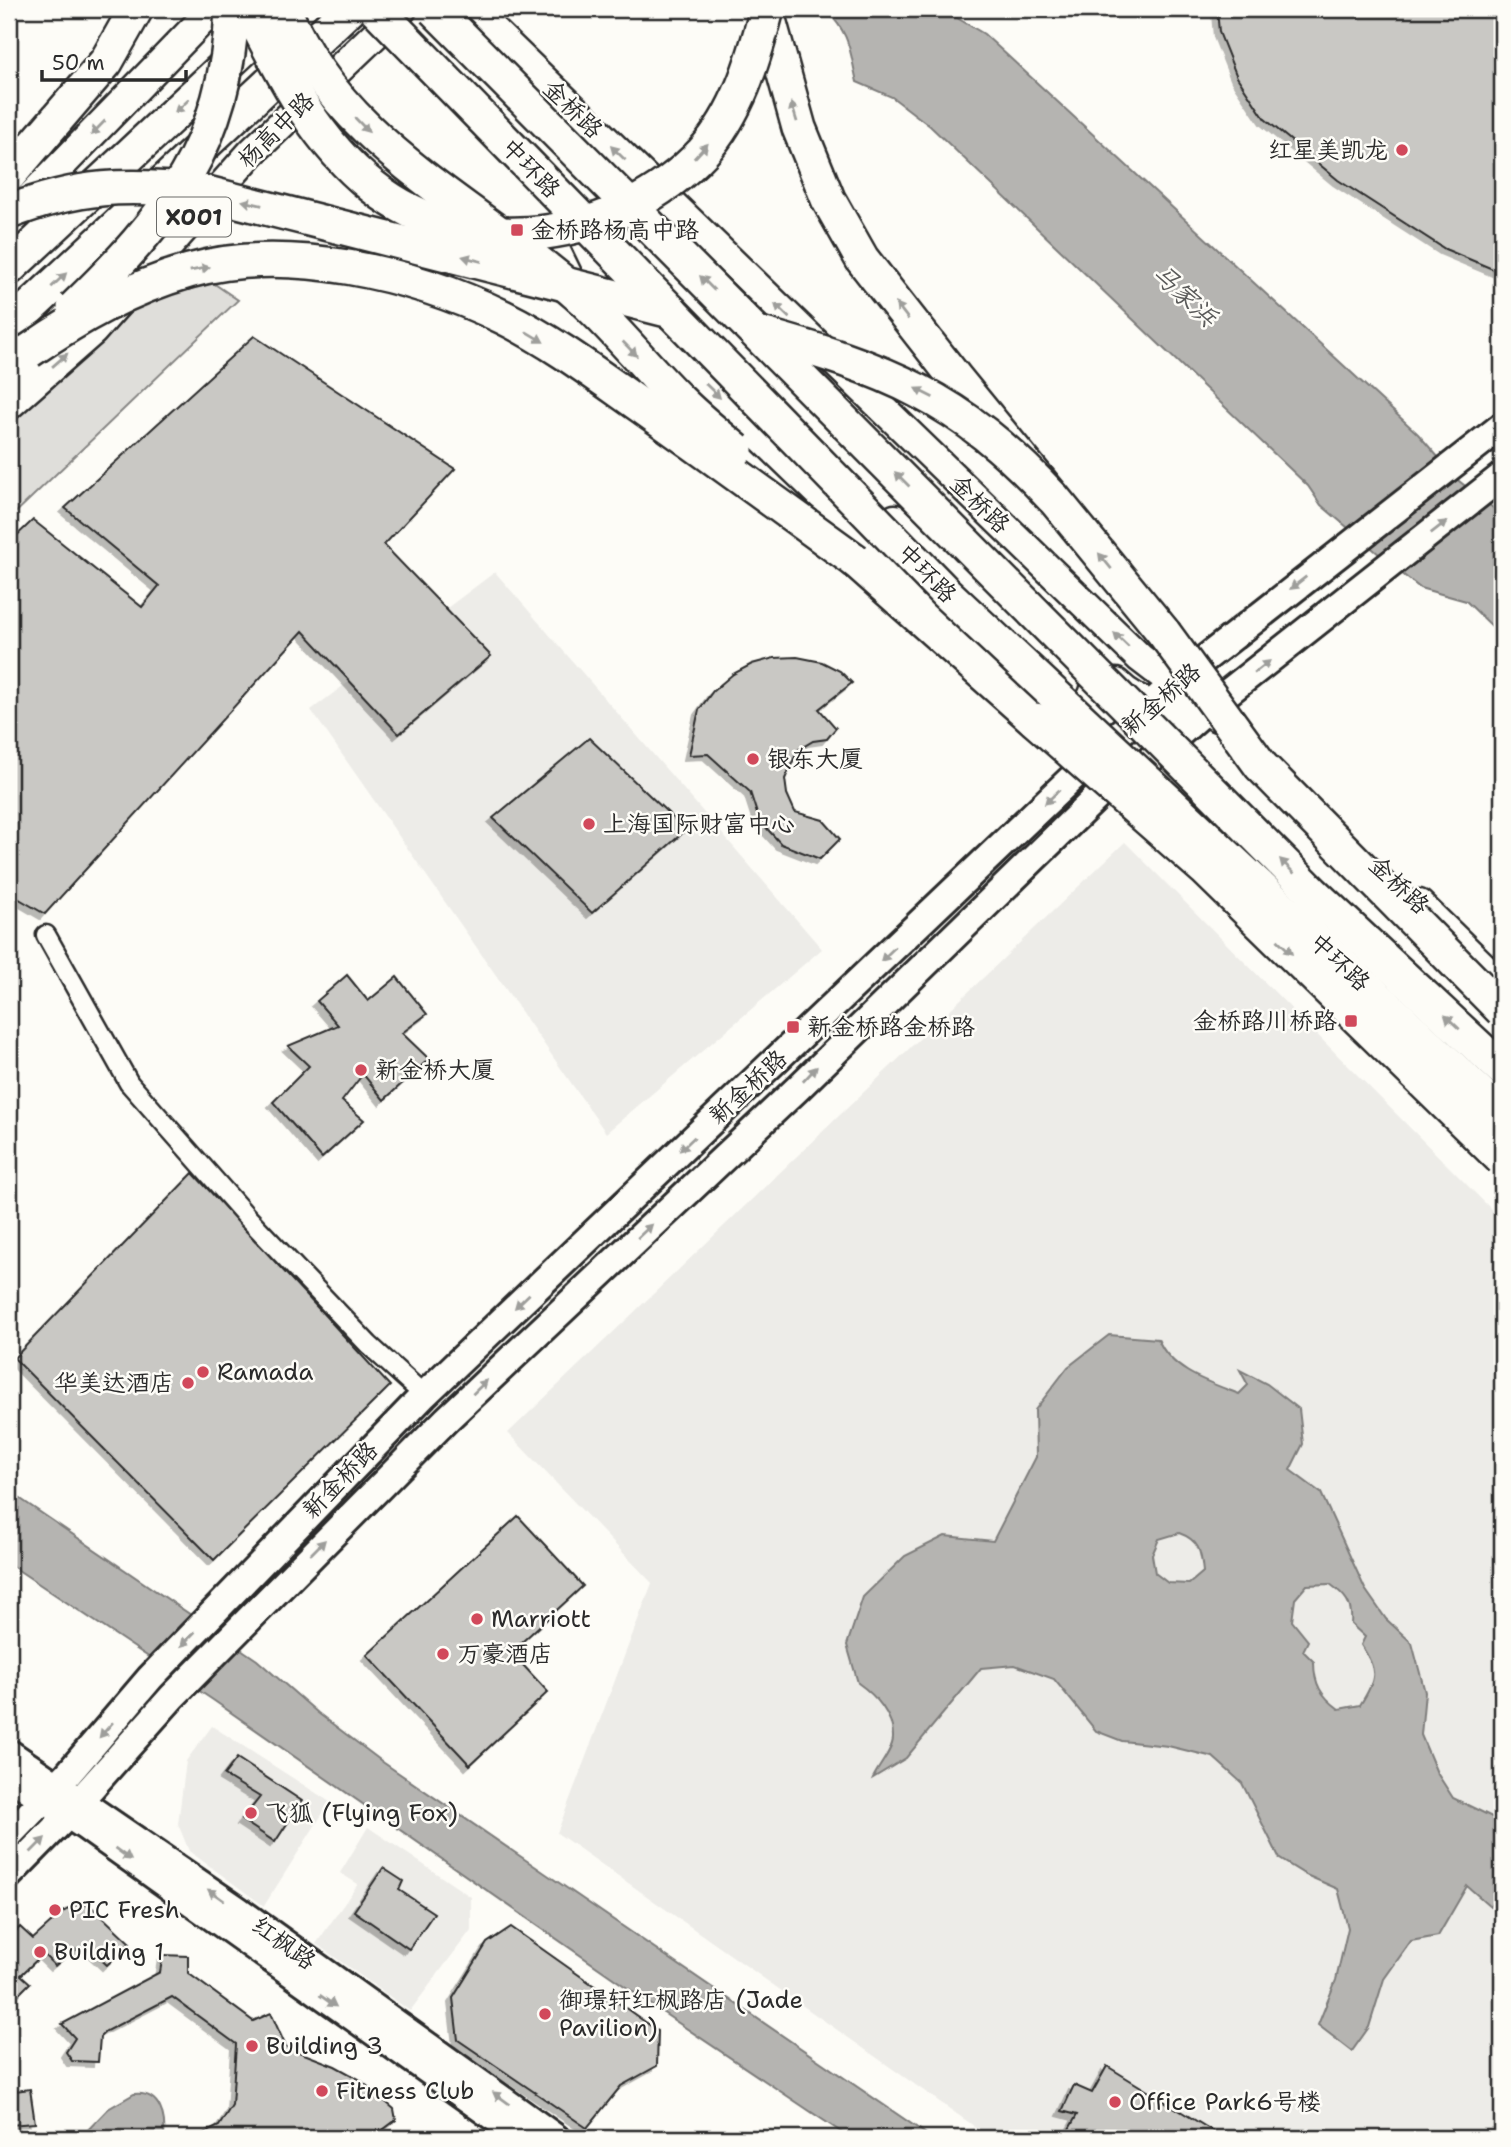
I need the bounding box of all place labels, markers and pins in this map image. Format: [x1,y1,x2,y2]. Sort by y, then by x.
place label: 红星美凯龙 [1268,134,1388,166]
marker: 红星美凯龙 [1394,142,1410,158]
place label: 金桥路杨高中路 [531,214,699,246]
marker: 金桥路杨高中路 [509,222,525,238]
place label: 银东大厦 [767,743,863,775]
marker: 银东大厦 [745,751,761,767]
place label: 上海国际财富中心 [603,808,795,840]
marker: 上海国际财富中心 [581,816,597,832]
place label: 金桥路川桥路 [1193,1005,1337,1037]
place label: 新金桥路金桥路 [807,1011,975,1043]
marker: 金桥路川桥路 [1343,1013,1359,1029]
marker: 新金桥路金桥路 [785,1019,801,1035]
place label: 新金桥大厦 [375,1054,495,1086]
marker: 新金桥大厦 [353,1062,369,1078]
place label: Ramada [217,1356,314,1388]
marker: Ramada [195,1364,211,1380]
place label: 华美达酒店 [54,1367,174,1399]
marker: 华美达酒店 [180,1375,196,1391]
place label: Marriott [491,1603,591,1635]
marker: Marriott [469,1611,485,1627]
place label: 万豪酒店 [457,1638,553,1670]
marker: 万豪酒店 [435,1646,451,1662]
place label: 飞狐 (Flying Fox) [265,1797,458,1829]
marker: 飞狐 (Flying Fox) [243,1805,259,1821]
place label: PIC Fresh [69,1894,180,1926]
marker: PIC Fresh [47,1902,63,1918]
place label: Building 1 [54,1936,164,1968]
marker: Building 1 [32,1944,48,1960]
place label: 御璟轩红枫路店 (Jade Pavilion) [559,1984,803,2044]
marker: 御璟轩红枫路店 (Jade Pavilion) [537,2006,553,2022]
place label: Building 3 [266,2030,383,2062]
marker: Building 3 [244,2038,260,2054]
place label: Fitness Club [336,2075,474,2107]
marker: Fitness Club [314,2083,330,2099]
place label: Office Park6号楼 [1129,2086,1321,2118]
marker: Office Park6号楼 [1107,2094,1123,2110]

